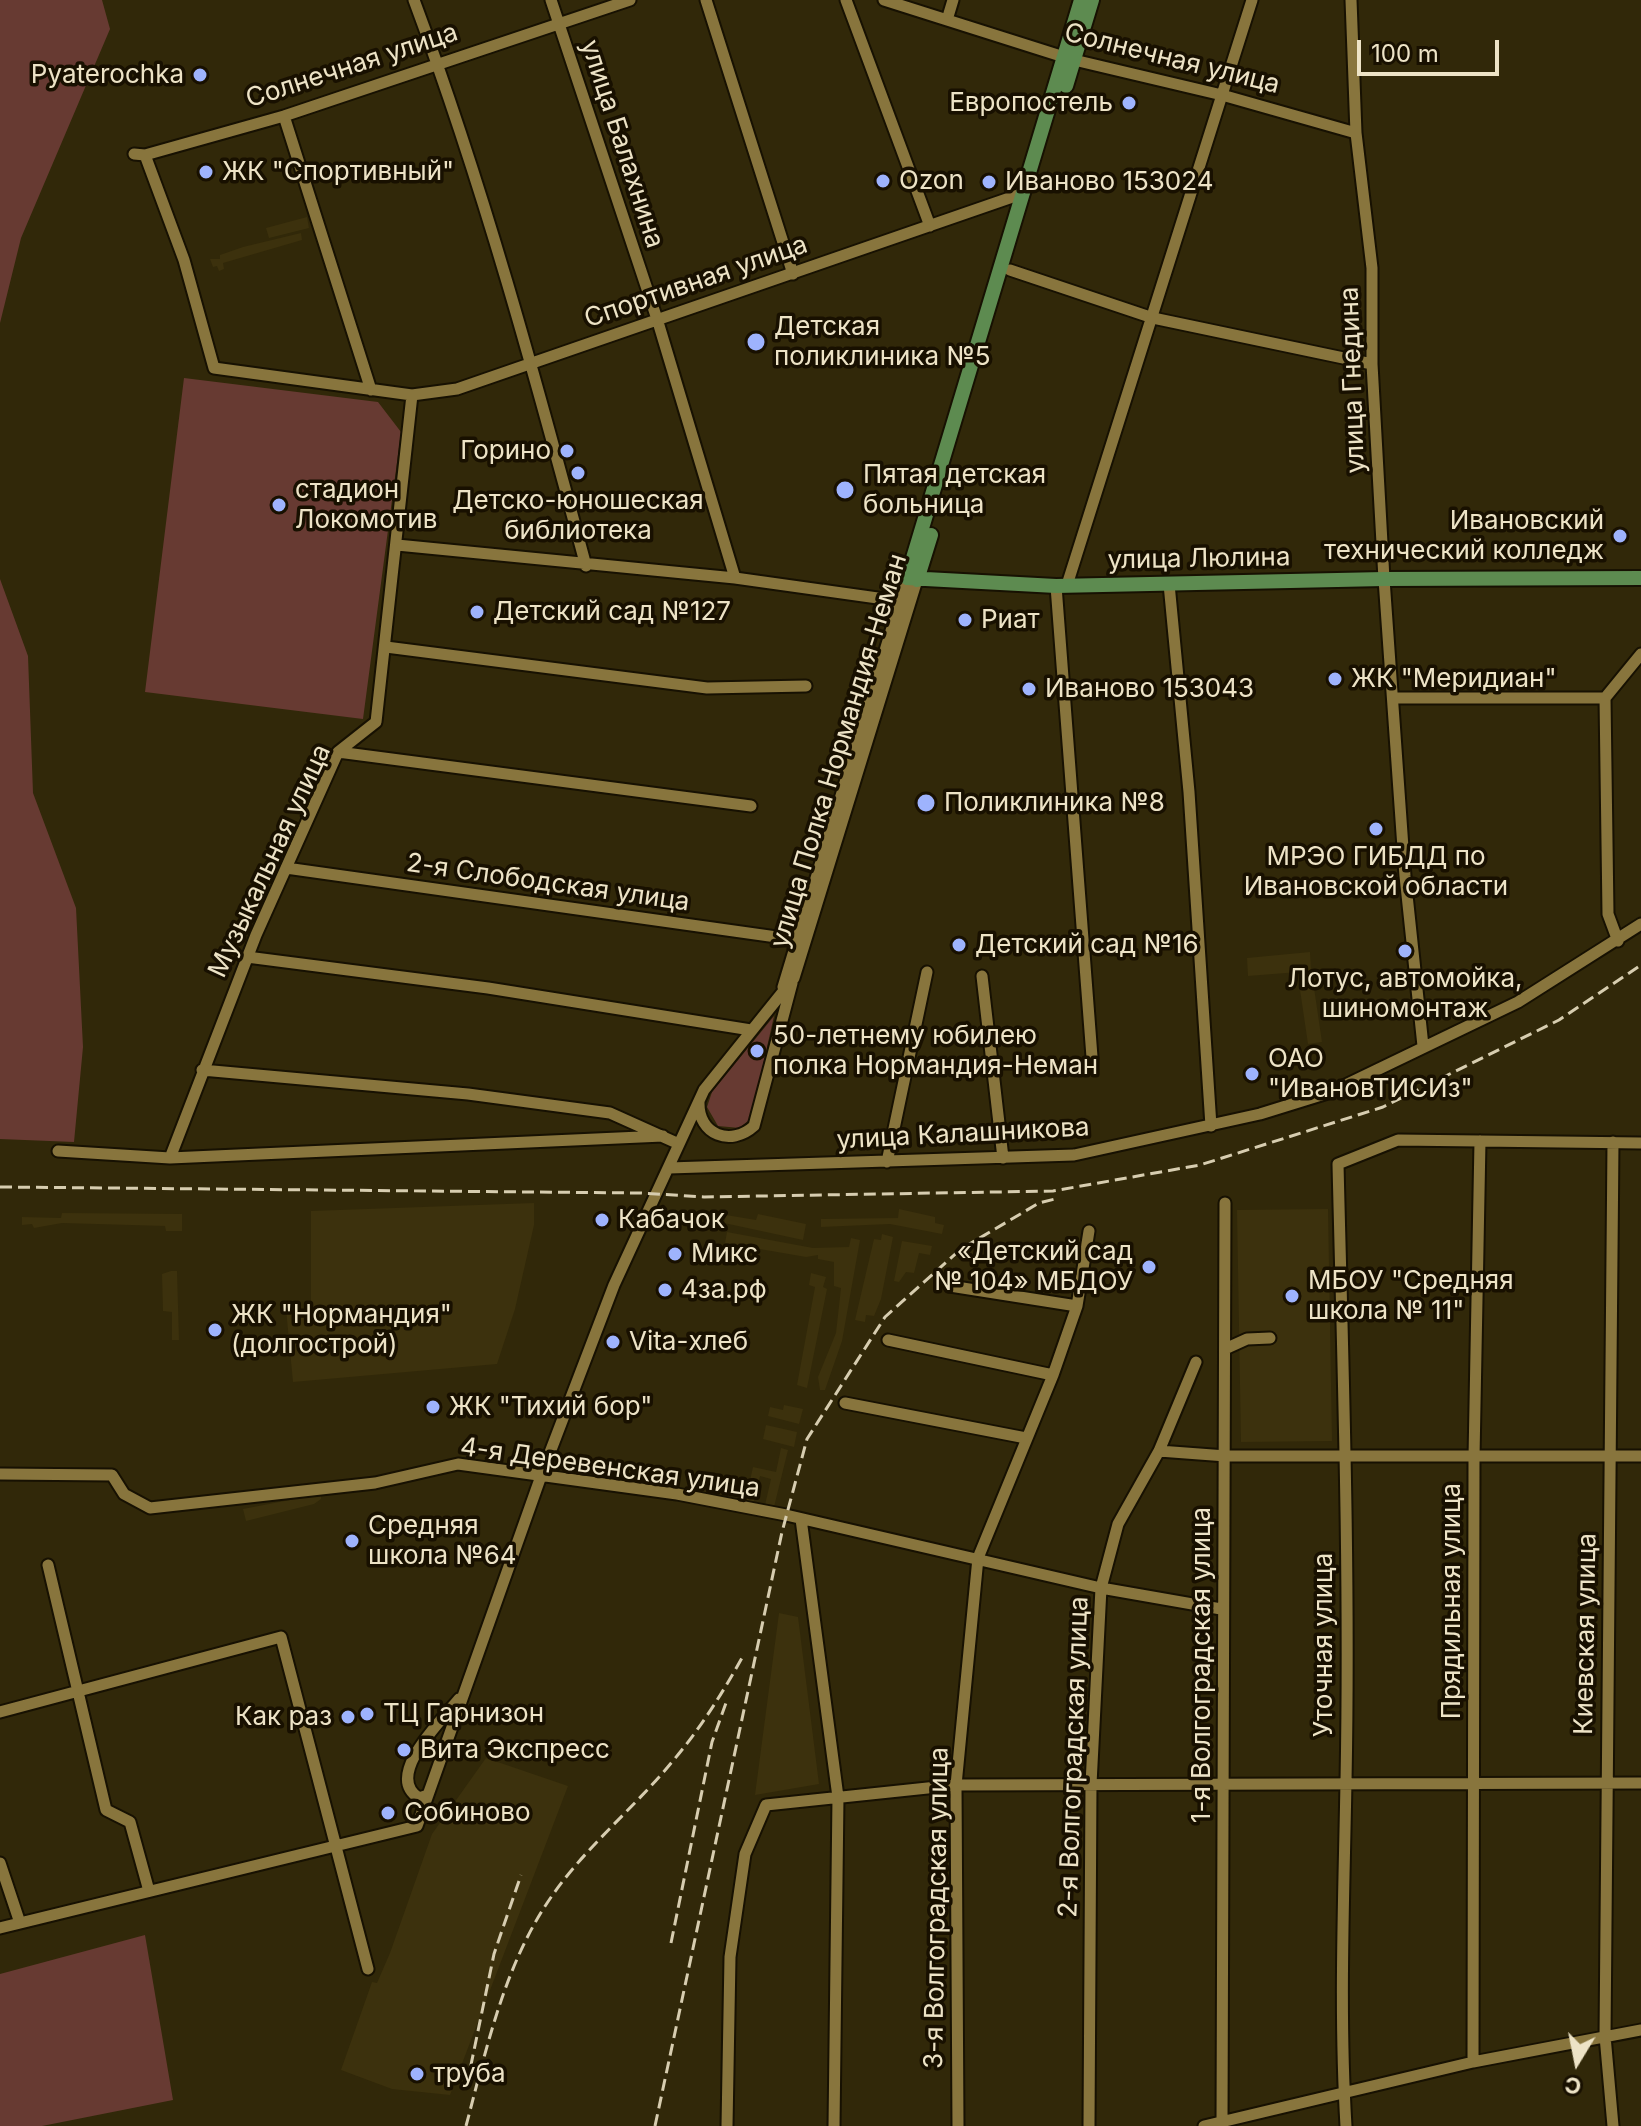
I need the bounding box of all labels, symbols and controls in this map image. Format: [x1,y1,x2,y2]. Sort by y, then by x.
street label: Солнечная улица [242,17,462,115]
street label: Солнечная улица [1061,17,1283,101]
scale bar [1361,24,1503,74]
street label: улица Балахнина [574,36,670,252]
text: 100 m [1371,39,1439,68]
place label: Pyaterochka [31,59,184,91]
marker: Pyaterochka [191,66,209,84]
place label: Европостель [949,87,1113,119]
marker: Европостель [1120,94,1138,112]
place label: ЖК "Спортивный" [222,156,454,188]
marker: ЖК "Спортивный" [197,163,215,181]
place label: Ozon [899,165,964,197]
place label: Иваново 153024 [1005,166,1214,198]
marker: Ozon [874,172,892,190]
marker: Иваново 153024 [980,173,998,191]
street label: Спортивная улица [580,229,812,335]
street label: улица Гнедина [1334,286,1372,474]
place label: Детская поликлиника №5 [774,311,991,372]
marker: Детская поликлиника №5 [745,331,767,353]
place label: Горино [460,435,551,467]
marker: Горино [558,442,576,460]
place label: Пятая детская больница [863,459,1046,520]
marker: Детско-юношеская библиотека [569,464,587,482]
place label: стадион Локомотив [295,474,437,536]
marker: Пятая детская больница [834,479,856,501]
place label: Детско-юношеская библиотека [452,485,704,546]
marker: стадион Локомотив [270,496,288,514]
place label: Ивановский технический колледж [1324,505,1604,566]
marker: Ивановский технический колледж [1611,527,1629,545]
street label: улица Люлина [1107,542,1291,576]
street label: улица Полка Нормандия-Неман [764,550,914,952]
place label: Детский сад №127 [493,596,731,628]
marker: Детский сад №127 [468,603,486,621]
place label: Риат [981,604,1040,636]
marker: Риат [956,611,974,629]
place label: ЖК "Меридиан" [1351,663,1557,695]
marker: ЖК "Меридиан" [1326,670,1344,688]
place label: Иваново 153043 [1045,673,1254,705]
marker: Иваново 153043 [1020,680,1038,698]
street label: Музыкальная улица [202,740,338,982]
place label: Поликлиника №8 [944,787,1165,819]
marker: Поликлиника №8 [915,792,937,814]
marker: МРЭО ГИБДД по Ивановской области [1367,820,1385,838]
place label: МРЭО ГИБДД по Ивановской области [1244,841,1508,902]
street label: 2-я Слободская улица [404,848,692,918]
place label: Детский сад №16 [975,929,1199,961]
marker: Детский сад №16 [950,936,968,954]
marker: Лотус, автомойка, шиномонтаж [1396,942,1414,960]
place label: Лотус, автомойка, шиномонтаж [1287,963,1523,1024]
place label: 50-летнему юбилею полка Нормандия-Неман [773,1020,1098,1082]
marker: 50-летнему юбилею полка Нормандия-Неман [748,1042,766,1060]
place label: ОАО "ИвановТИСИз" [1268,1043,1473,1104]
marker: ОАО "ИвановТИСИз" [1243,1065,1261,1083]
street label: улица Калашникова [836,1112,1090,1156]
place label: Кабачок [618,1204,725,1236]
marker: Кабачок [593,1211,611,1229]
place label: «Детский сад № 104» МБДОУ [934,1236,1133,1298]
place label: Микс [691,1238,758,1270]
marker: Микс [666,1245,684,1263]
marker: «Детский сад № 104» МБДОУ [1140,1258,1158,1276]
place label: МБОУ "Средняя школа № 11" [1308,1265,1514,1326]
place label: 4за.рф [681,1274,767,1306]
marker: 4за.рф [656,1281,674,1299]
marker: МБОУ "Средняя школа № 11" [1283,1287,1301,1305]
place label: ЖК "Нормандия" (долгострой) [231,1299,452,1360]
marker: ЖК "Нормандия" (долгострой) [206,1321,224,1339]
place label: Vita-хлеб [629,1326,748,1358]
marker: Vita-хлеб [604,1333,622,1351]
place label: ЖК "Тихий бор" [449,1391,652,1423]
marker: ЖК "Тихий бор" [424,1398,442,1416]
street label: 4-я Деревенская улица [458,1432,762,1504]
street label: Прядильная улица [1436,1483,1468,1719]
street label: 1-я Волгоградская улица [1186,1507,1218,1823]
place label: Средняя школа №64 [368,1510,517,1572]
marker: Средняя школа №64 [343,1532,361,1550]
street label: Киевская улица [1569,1533,1603,1735]
street label: Уточная улица [1308,1553,1340,1737]
street label: 2-я Волгоградская улица [1053,1596,1095,1918]
place label: ТЦ Гарнизон [383,1698,544,1730]
place label: Как раз [235,1701,332,1733]
marker: ТЦ Гарнизон [358,1705,376,1723]
marker: Как раз [339,1708,357,1726]
place label: Вита Экспресс [420,1734,610,1766]
marker: Вита Экспресс [395,1741,413,1759]
street label: 3-я Волгоградская улица [919,1747,955,2069]
place label: Собиново [404,1797,531,1829]
marker: Собиново [379,1804,397,1822]
north arrow [1537,2022,1617,2102]
place label: труба [433,2058,506,2090]
marker: труба [408,2065,426,2083]
text: С [1563,2071,1583,2100]

